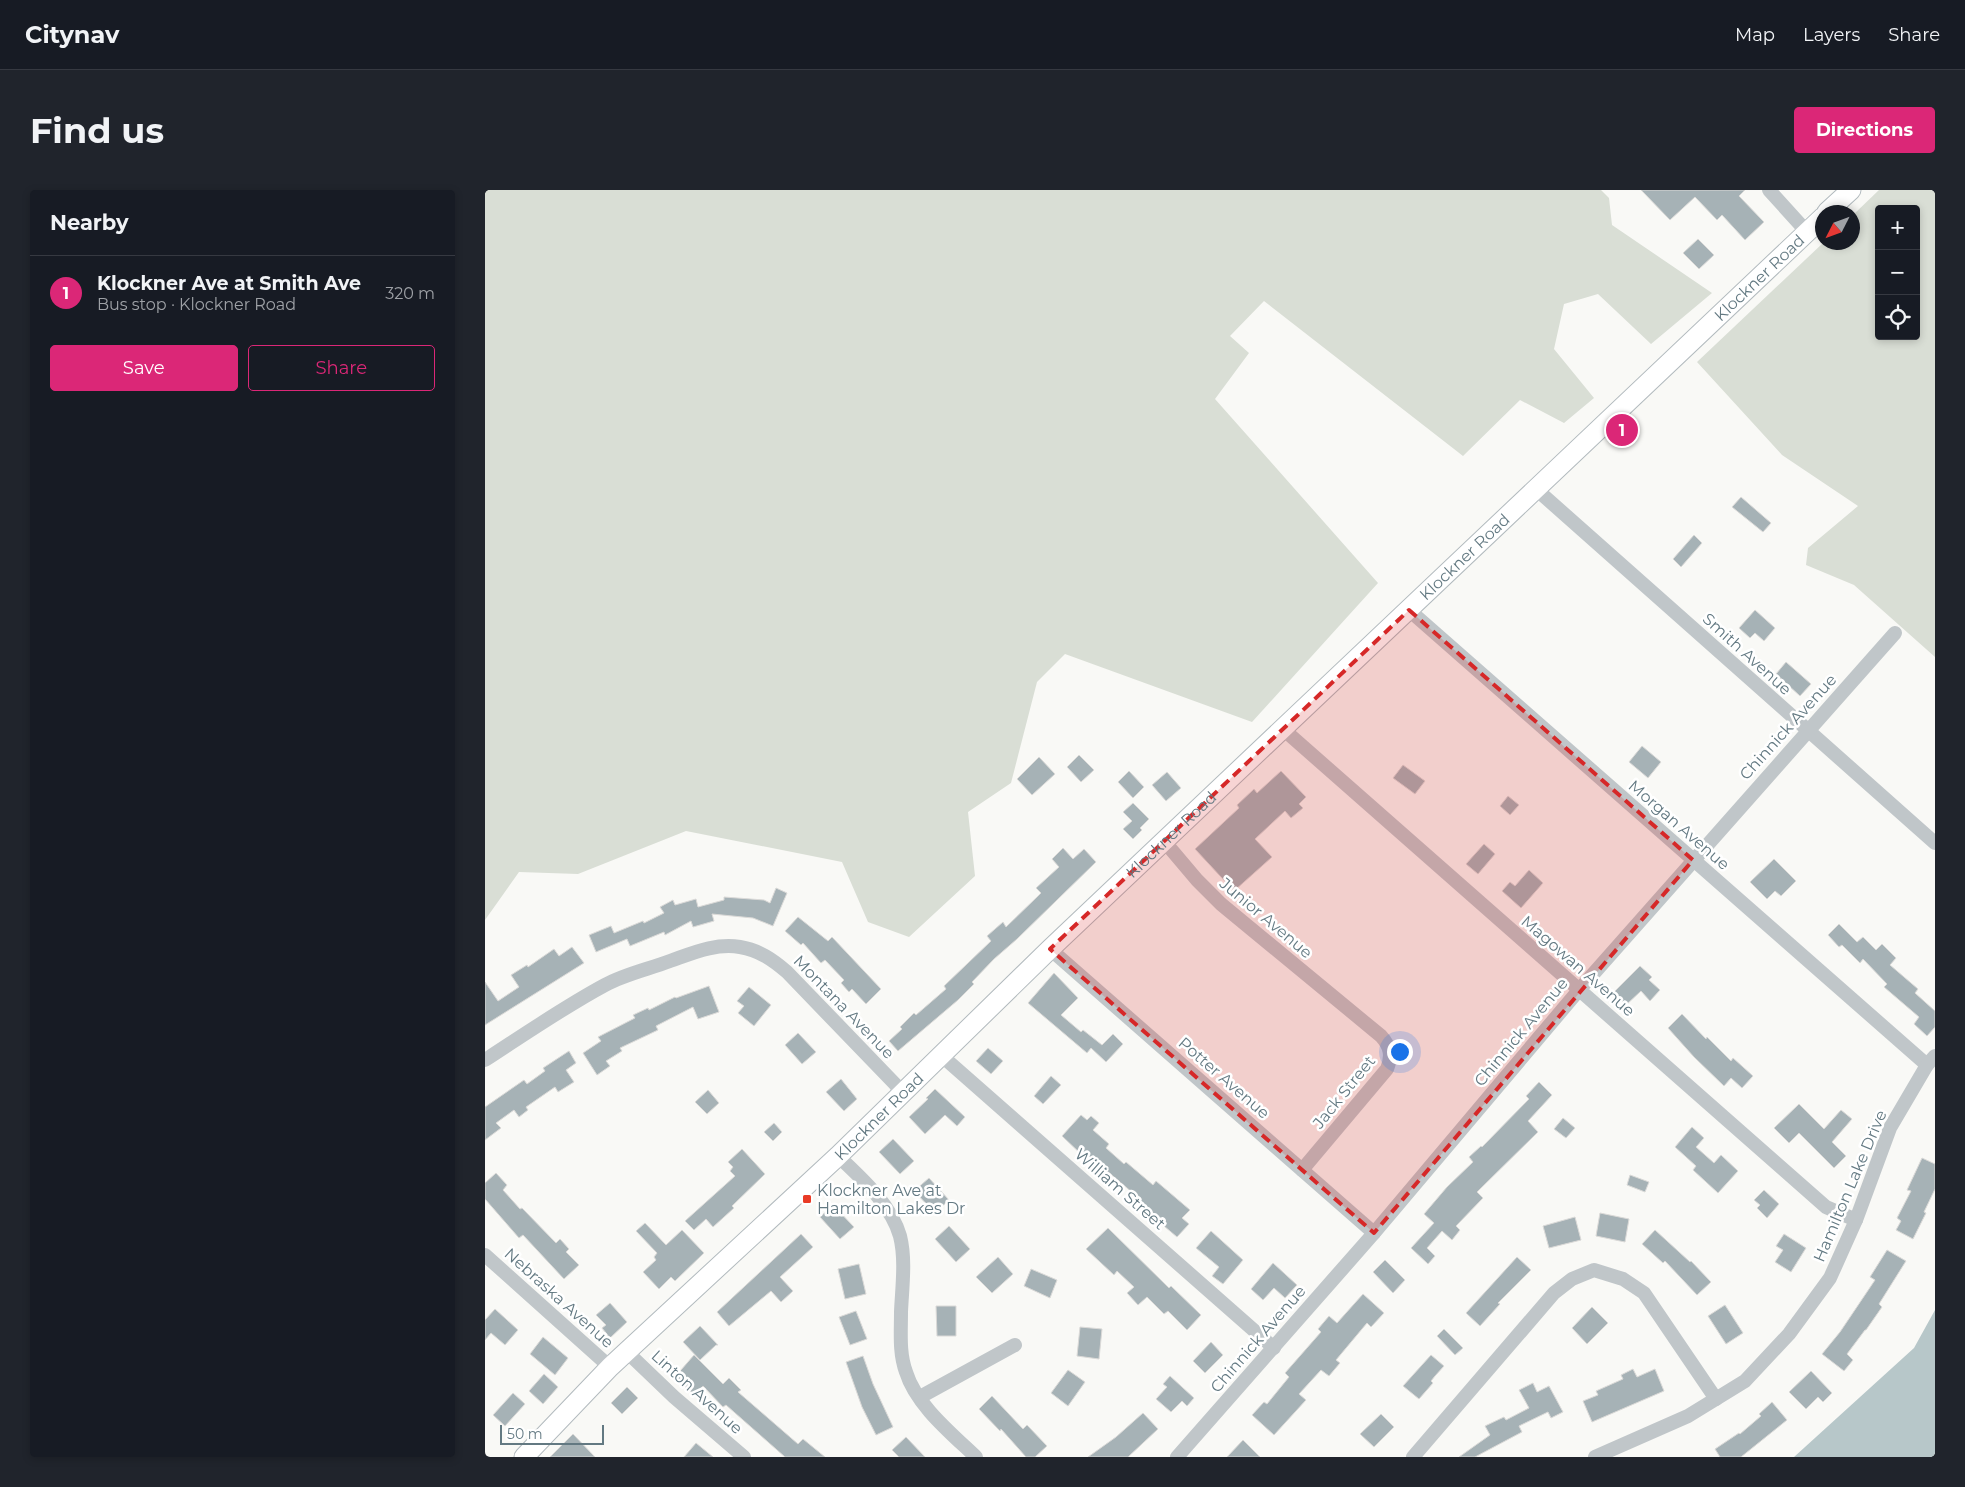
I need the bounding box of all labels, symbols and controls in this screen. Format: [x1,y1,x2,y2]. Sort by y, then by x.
text: Citynav [25,20,119,49]
text: Map [1735,24,1775,46]
text: Layers [1803,24,1860,46]
text: Share [1888,24,1940,46]
button: Directions [1794,107,1935,153]
text: Find us [30,109,164,152]
north arrow [1815,205,1860,250]
map controls [1875,205,1920,340]
button: + [1875,205,1920,250]
text: Nearby [50,210,129,235]
street label: Klockner Road [1710,230,1808,325]
button: − [1875,250,1920,295]
text: Klockner Ave at Smith Ave [97,272,361,295]
text: 1 [63,284,69,303]
text: 320 m [385,284,435,303]
text: Bus stop · Klockner Road [97,295,296,314]
button: locate [1875,295,1920,340]
button: Save [50,345,238,391]
button: Share [248,345,435,391]
pin: 1 [1606,411,1638,449]
street label: Klockner Road [1415,510,1513,604]
street label: Smith Avenue [1699,609,1795,699]
street label: Chinnick Avenue [1736,670,1840,784]
street label: Morgan Avenue [1625,776,1733,874]
street label: Klockner Road [1122,787,1220,882]
street label: Junior Avenue [1215,873,1316,962]
street label: Magowan Avenue [1517,912,1639,1020]
street label: Montana Avenue [790,951,898,1063]
street label: Chinnick Avenue [1470,974,1572,1090]
street label: Potter Avenue [1175,1033,1273,1123]
your location [1387,1039,1413,1065]
street label: Jack Street [1308,1051,1380,1133]
street label: Klockner Road [830,1069,927,1164]
street label: Hamilton Lake Drive [1809,1107,1891,1265]
street label: William Street [1071,1145,1170,1234]
place label: Klockner Ave at Hamilton Lakes Dr [817,1181,966,1218]
marker: Klockner Ave at Hamilton Lakes Dr [801,1193,813,1205]
street label: Nebraska Avenue [501,1244,617,1352]
street label: Chinnick Avenue [1206,1282,1310,1396]
street label: Linton Avenue [647,1346,747,1438]
scale bar [500,1422,604,1445]
text: 50 m [507,1425,543,1443]

